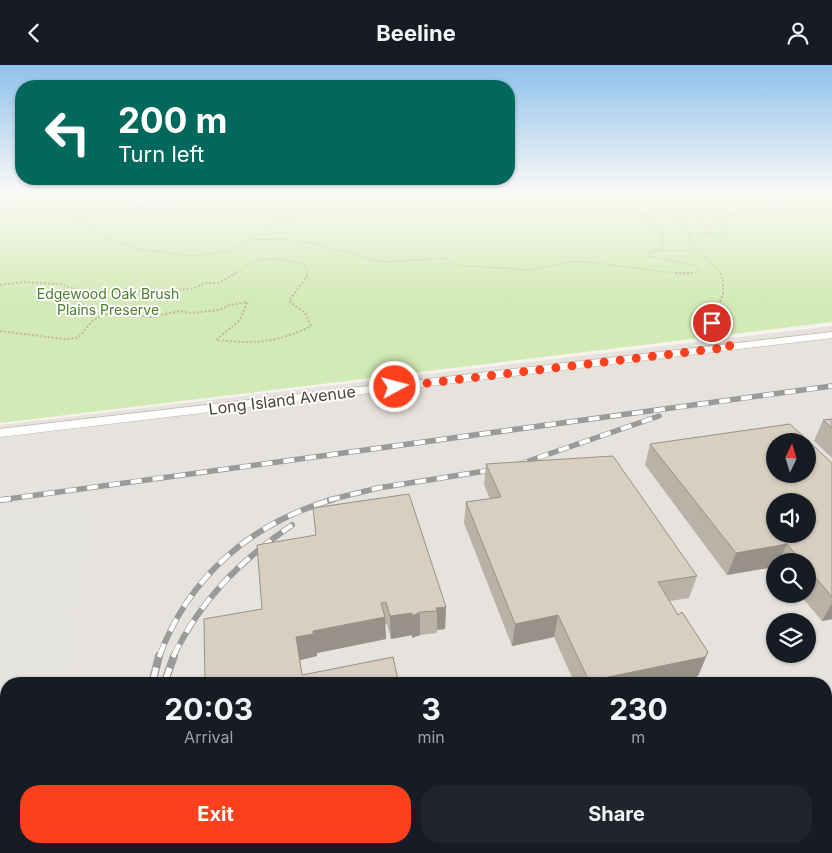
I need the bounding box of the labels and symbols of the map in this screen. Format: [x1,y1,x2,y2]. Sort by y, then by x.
park label: Edgewood Oak Brush Plains Preserve [37,285,179,318]
pin [691,302,733,344]
position arrow [368,360,420,412]
street label: Long Island Avenue [207,381,357,419]
north arrow [766,433,816,483]

